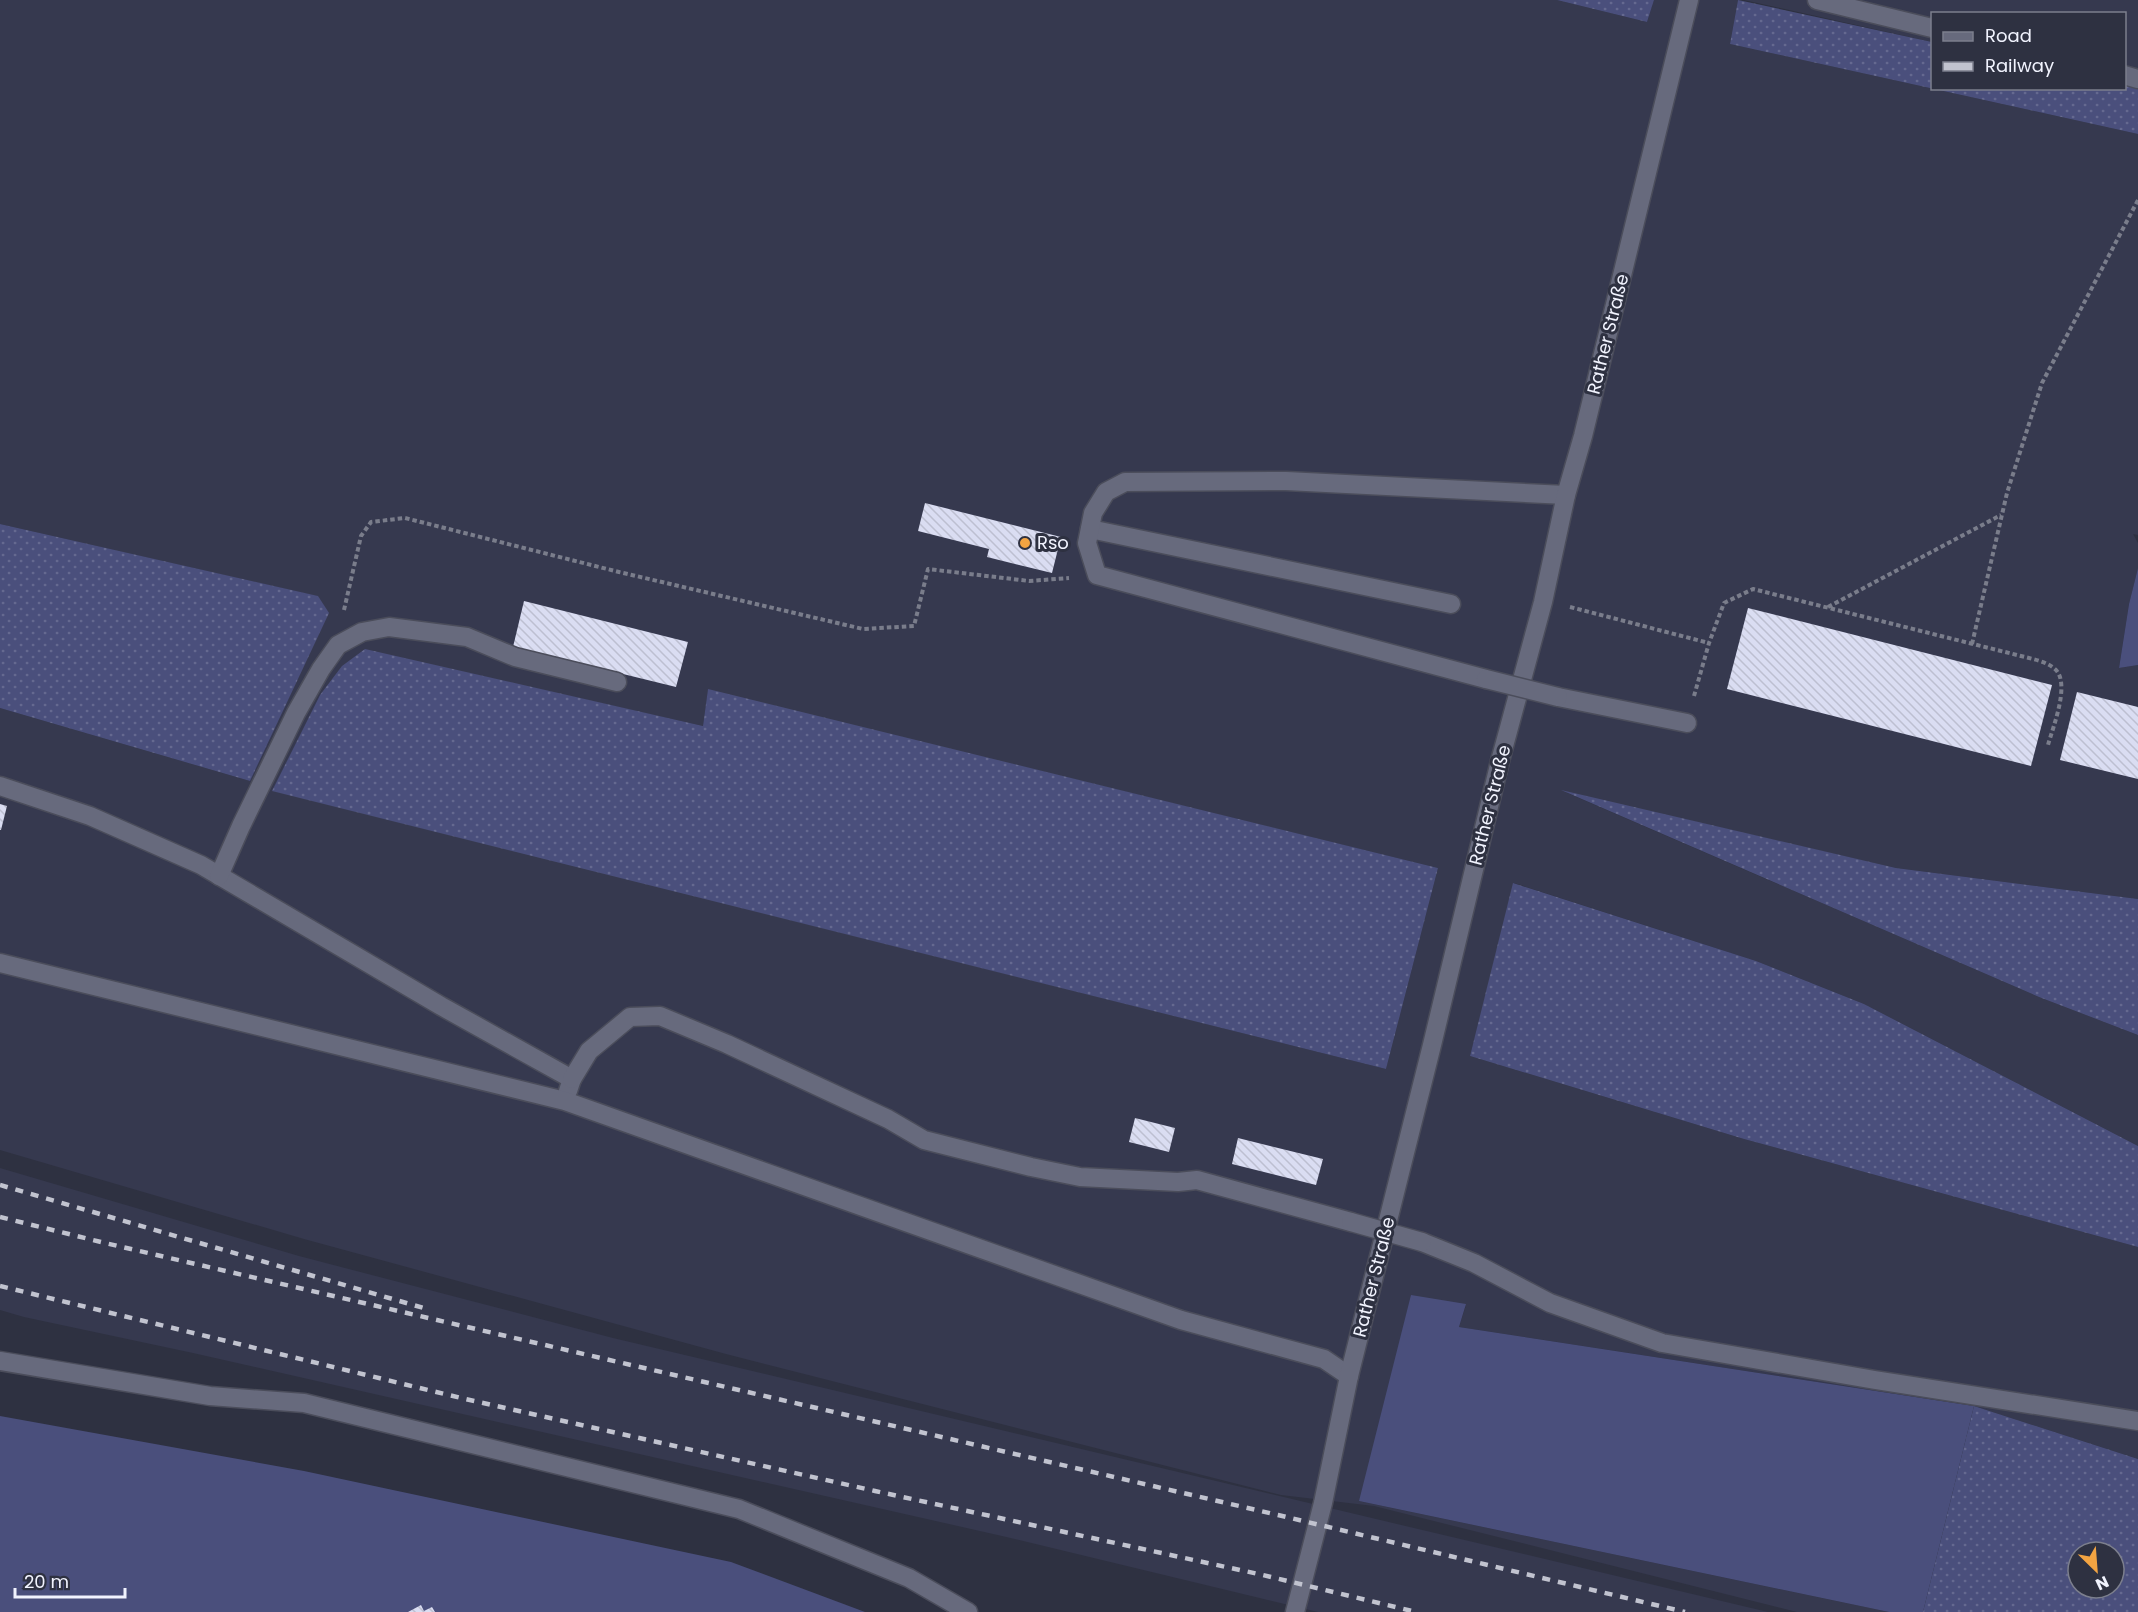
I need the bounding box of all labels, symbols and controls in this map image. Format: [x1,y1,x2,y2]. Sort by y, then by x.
legend [1931,12,2126,90]
text: Road [1985,23,2032,48]
text: Railway [1985,53,2054,78]
street label: Rather Straße [1580,271,1635,397]
place label: Rso [1037,530,1069,555]
marker: Rso [1018,536,1032,550]
street label: Rather Straße [1462,742,1517,868]
street label: Rather Straße [1346,1214,1401,1340]
north arrow [2066,1540,2126,1600]
scale bar [15,1561,124,1599]
text: 20 m [24,1569,69,1594]
text: N [2092,1570,2112,1596]

